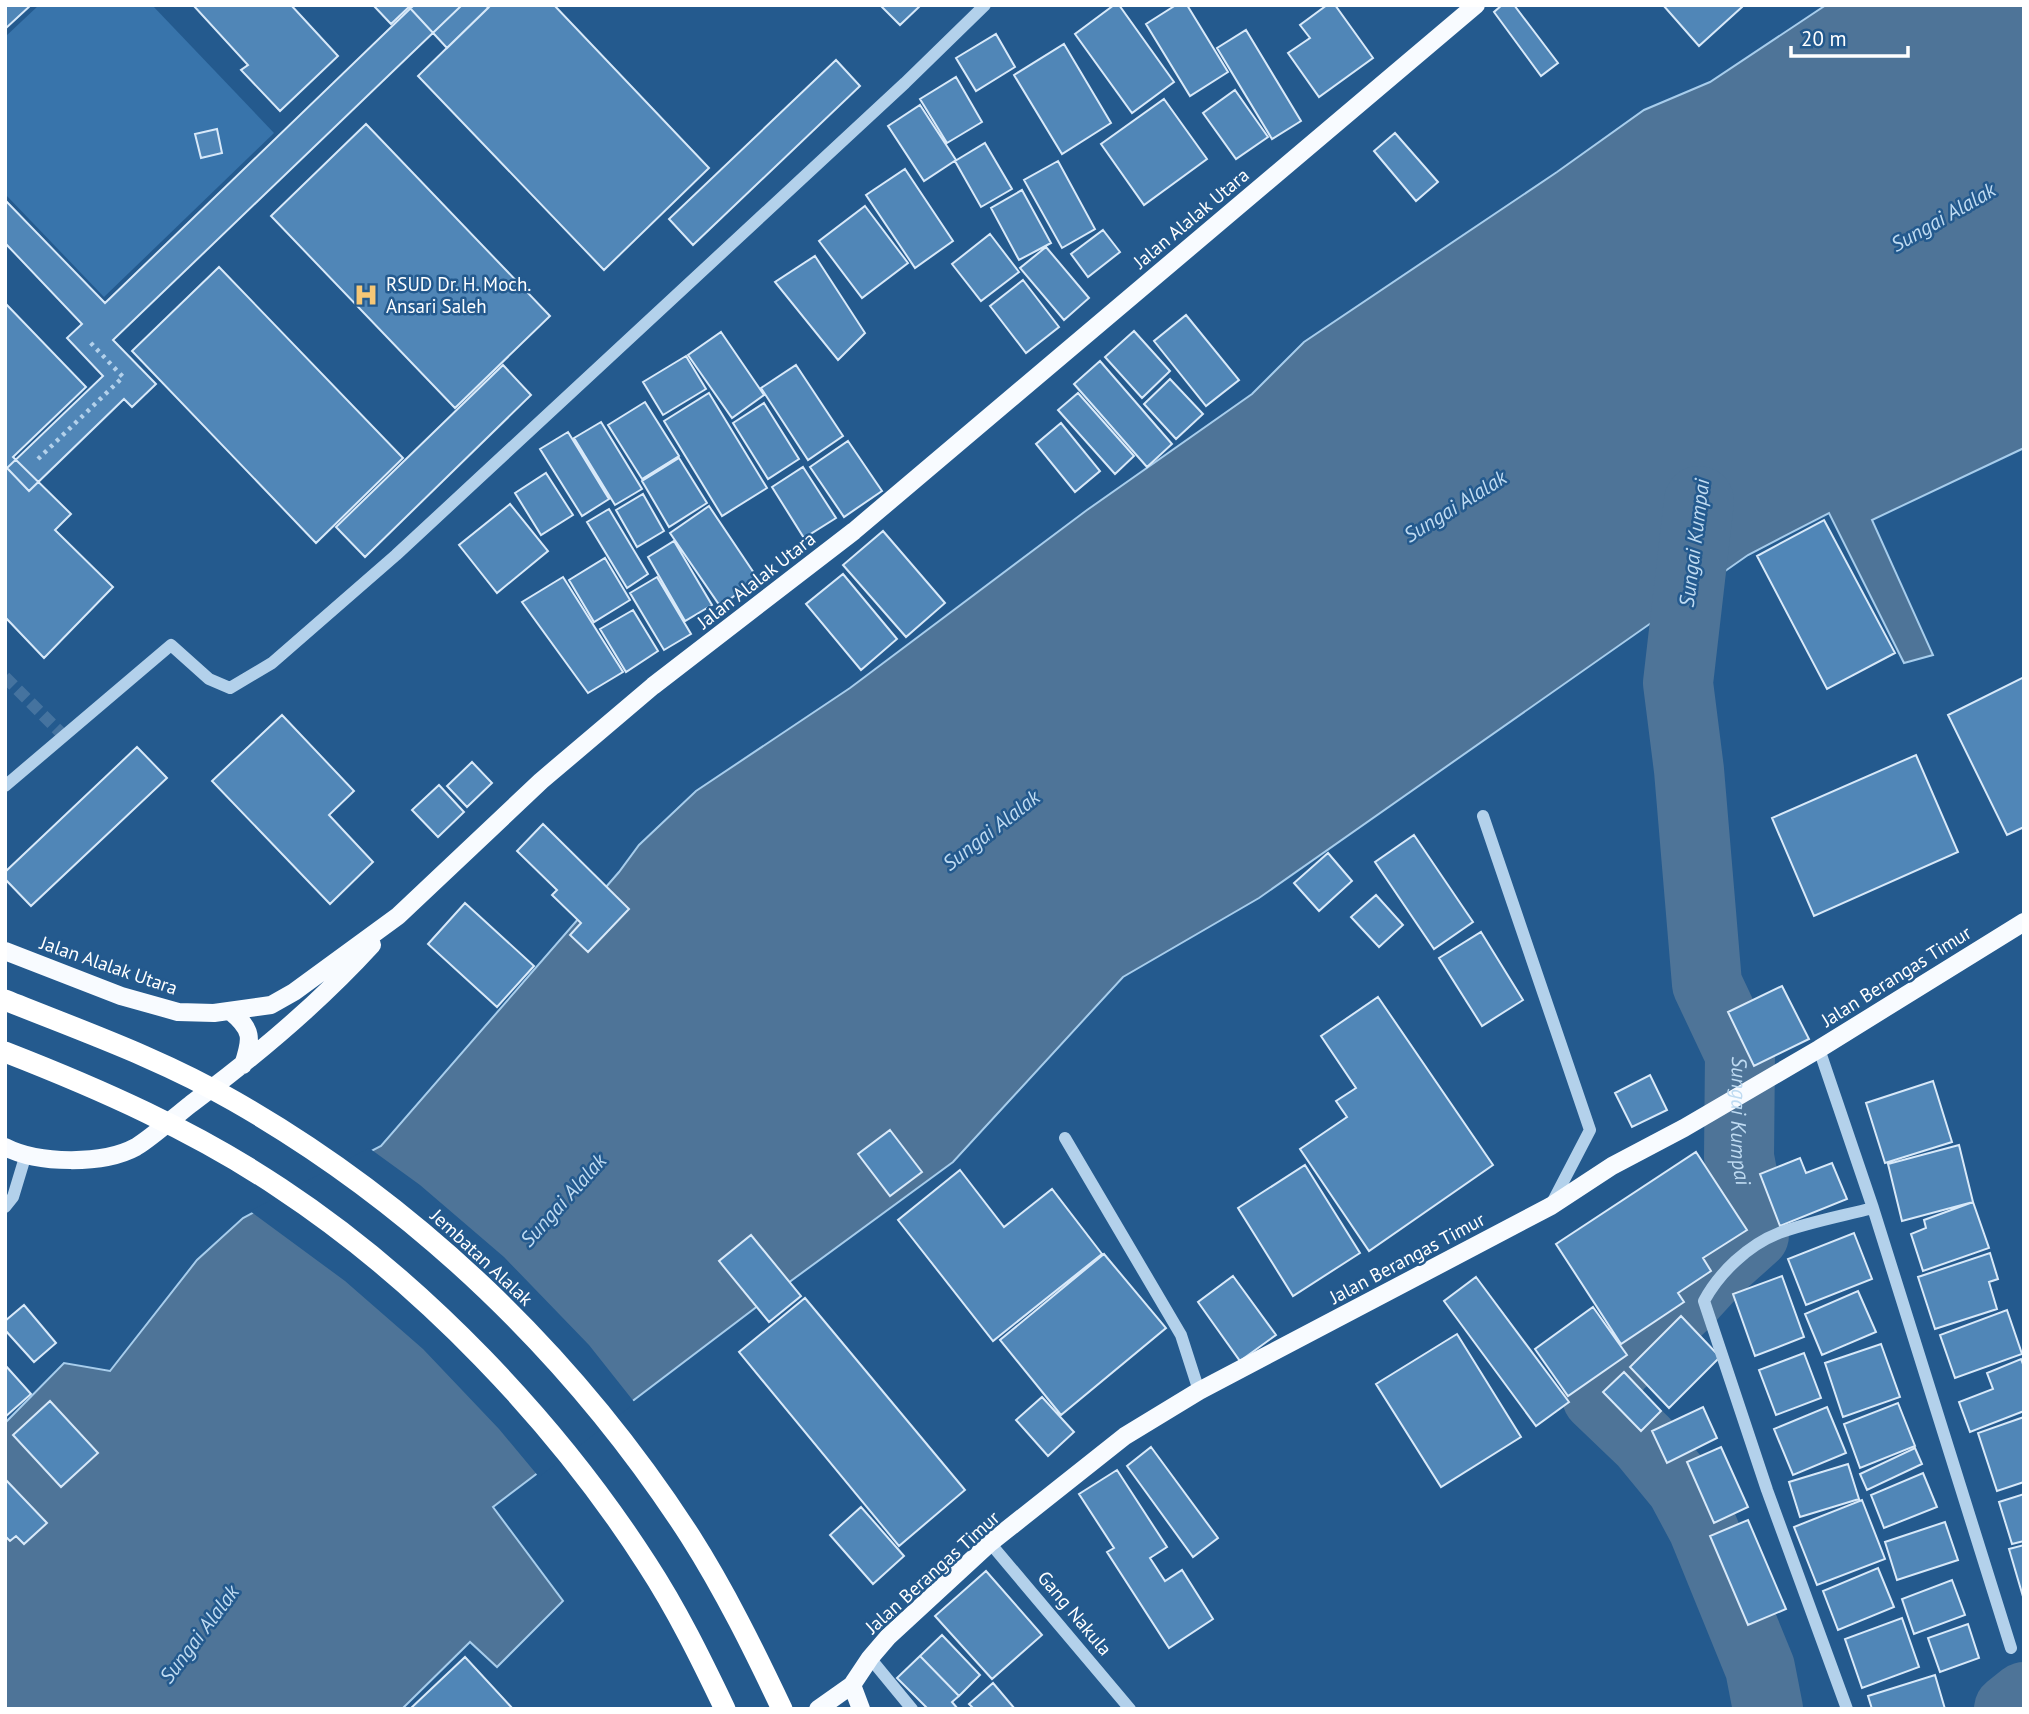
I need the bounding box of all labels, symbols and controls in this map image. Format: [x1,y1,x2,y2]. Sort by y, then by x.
scale bar [1791,14,1908,58]
text: 20 m [1801,25,1847,52]
street label: Jalan Alalak Utara [1128,163,1254,274]
water label: Sungai Alalak [1886,175,2002,258]
place label: RSUD Dr. H. Moch. Ansari Saleh [386,272,531,318]
hospital icon: RSUD Dr. H. Moch. Ansari Saleh [352,281,380,309]
water label: Sungai Alalak [1398,463,1513,548]
water label: Sungai Kumpai [1673,477,1715,609]
street label: Jalan Alalak Utara [691,526,820,634]
water label: Sungai Alalak [937,783,1046,876]
street label: Jalan Berangas Timur [1816,920,1976,1032]
street label: Jalan Alalak Utara [36,930,181,1000]
water label: Sungai Kumpai [1725,1056,1758,1188]
water label: Sungai Alalak [514,1147,613,1252]
street label: Jembatan Alalak [425,1203,538,1311]
street label: Jalan Berangas Timur [1324,1207,1489,1310]
street label: Jalan Berangas Timur [859,1505,1004,1639]
street label: Gang Nakula [1033,1566,1117,1660]
water label: Sungai Alalak [153,1578,246,1689]

